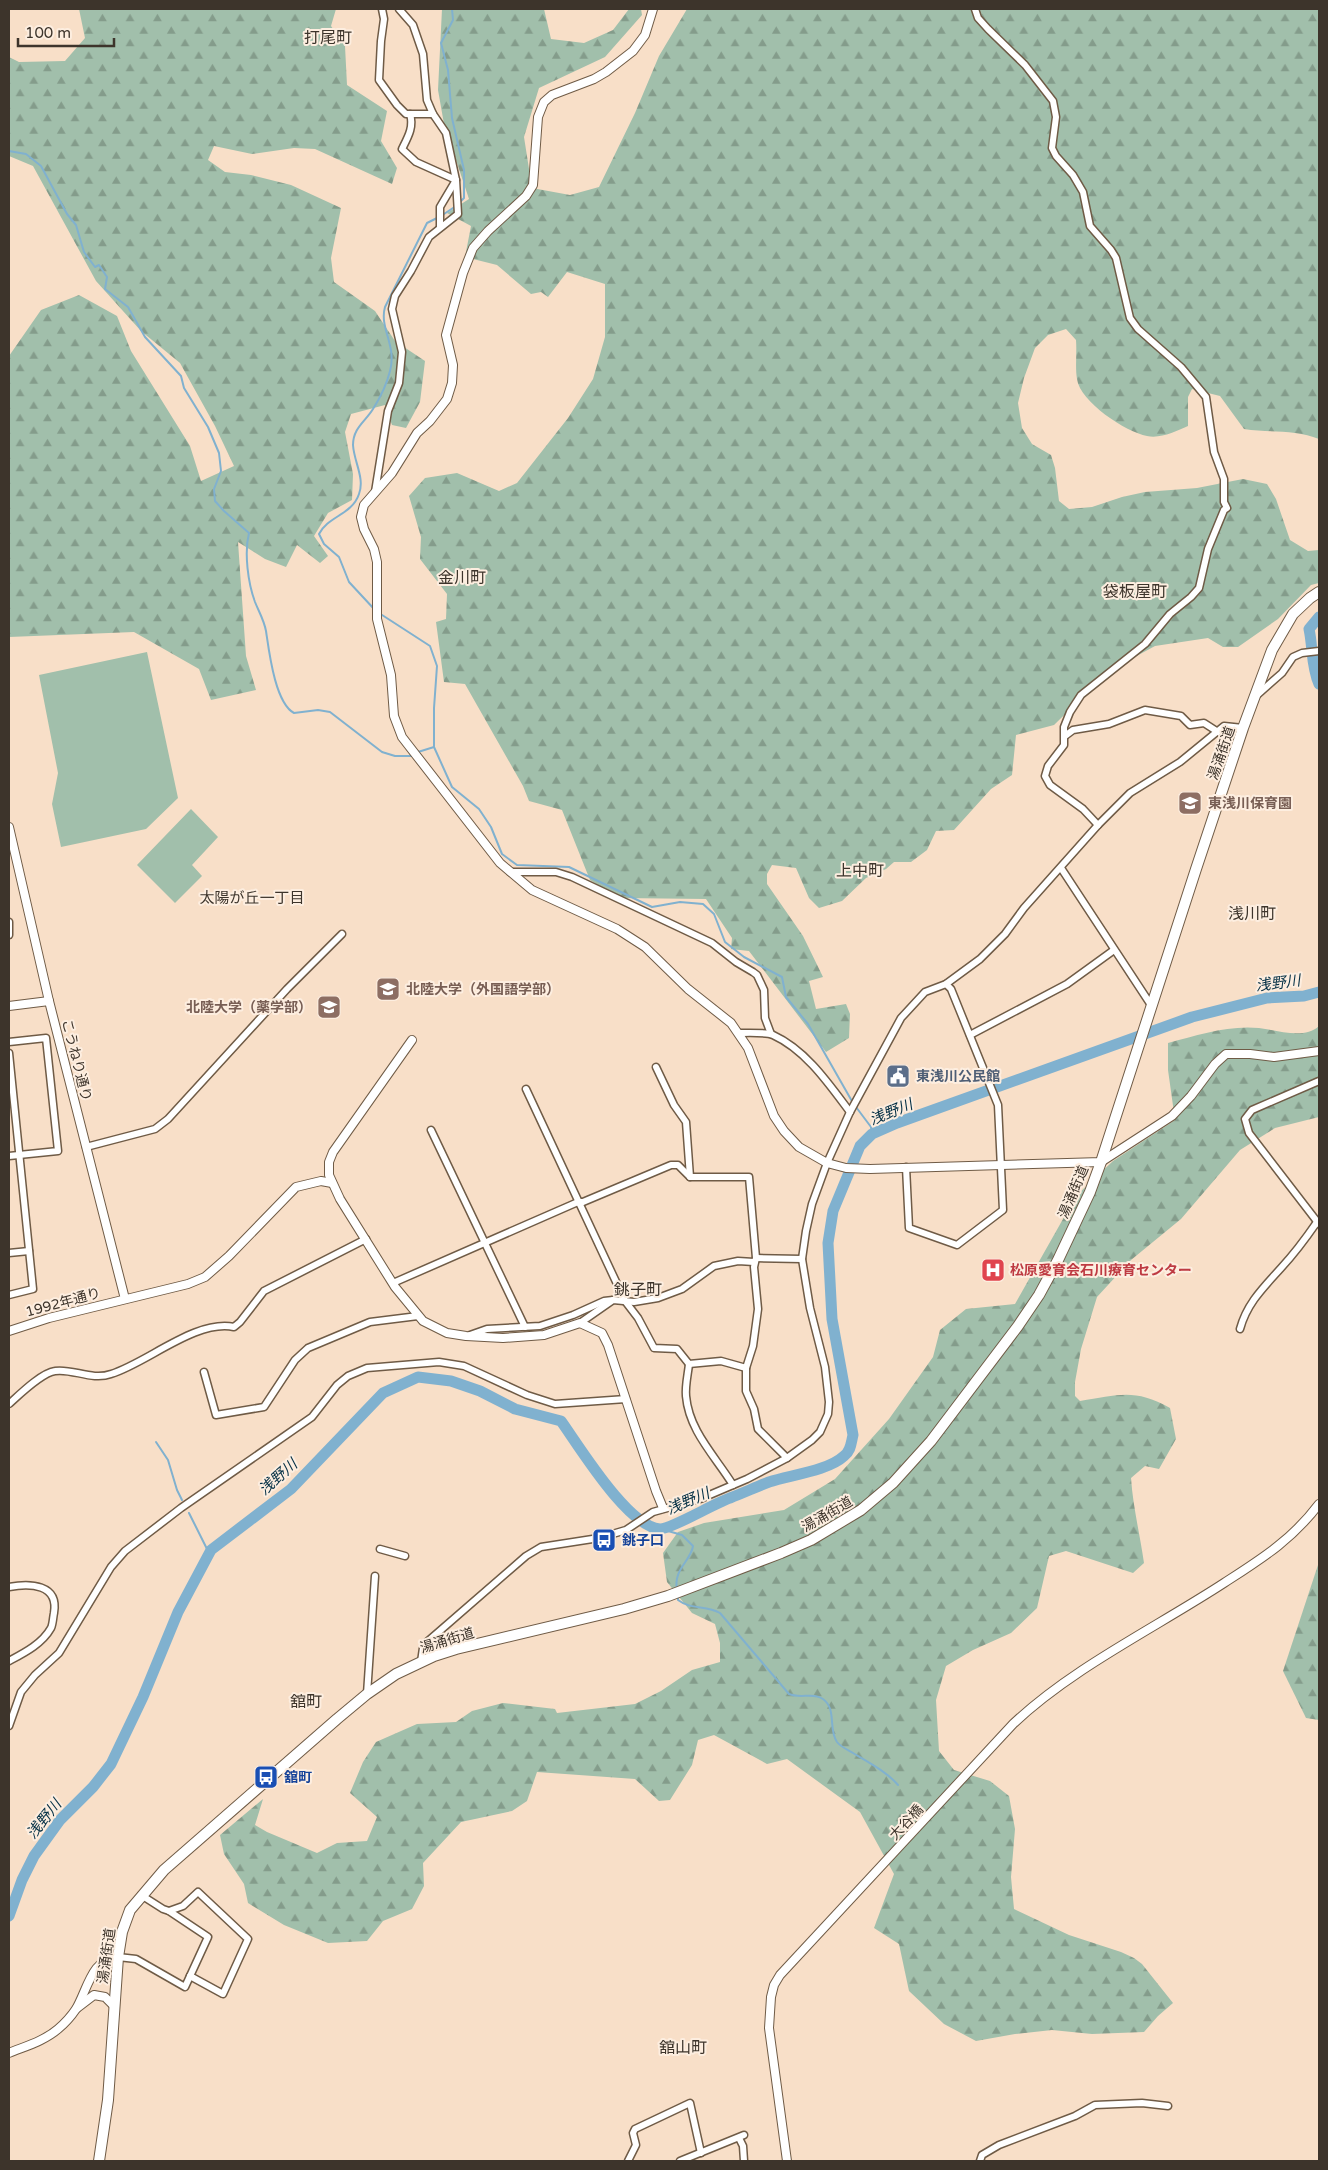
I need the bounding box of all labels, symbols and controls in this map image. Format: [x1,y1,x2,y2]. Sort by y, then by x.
scale bar [18,15,114,47]
text: 100 m [25,24,71,42]
district label: 打尾町 [304,28,352,48]
district label: 金川町 [438,568,486,588]
district label: 袋板屋町 [1103,582,1167,602]
street label: 湯涌街道 [1204,724,1239,782]
school or university icon: 東浅川保育園 [1177,790,1203,816]
place label: 東浅川保育園 [1208,795,1292,812]
district label: 上中町 [836,861,884,881]
district label: 太陽が丘一丁目 [199,889,305,907]
district label: 浅川町 [1228,904,1276,924]
water label: 浅野川 [1255,971,1303,995]
school or university icon: 北陸大学（外国語学部） [375,976,401,1002]
place label: 北陸大学（外国語学部） [406,981,560,998]
school or university icon: 北陸大学（薬学部） [316,994,342,1020]
place label: 北陸大学（薬学部） [186,999,312,1016]
street label: こうねり通り [58,1017,95,1103]
public building icon: 東浅川公民館 [885,1063,911,1089]
place label: 東浅川公民館 [916,1068,1000,1085]
water label: 浅野川 [867,1094,917,1129]
street label: 湯涌街道 [1055,1163,1092,1221]
hospital icon: 松原愛育会石川療育センター [980,1257,1006,1283]
place label: 松原愛育会石川療育センター [1010,1262,1192,1279]
district label: 銚子町 [614,1280,662,1300]
street label: 1992年通り [24,1284,103,1321]
water label: 浅野川 [255,1454,302,1499]
water label: 浅野川 [664,1483,714,1518]
street label: 湯涌街道 [799,1493,856,1536]
bus stop icon: 銚子口 [591,1527,617,1553]
place label: 銚子口 [622,1532,664,1549]
street label: 湯涌街道 [418,1624,476,1657]
district label: 舘町 [290,1692,322,1712]
bus stop icon: 舘町 [253,1764,279,1790]
place label: 舘町 [284,1769,312,1786]
water label: 浅野川 [23,1794,66,1842]
street label: 大谷橋 [886,1801,927,1843]
street label: 湯涌街道 [94,1927,119,1985]
district label: 舘山町 [659,2038,707,2058]

